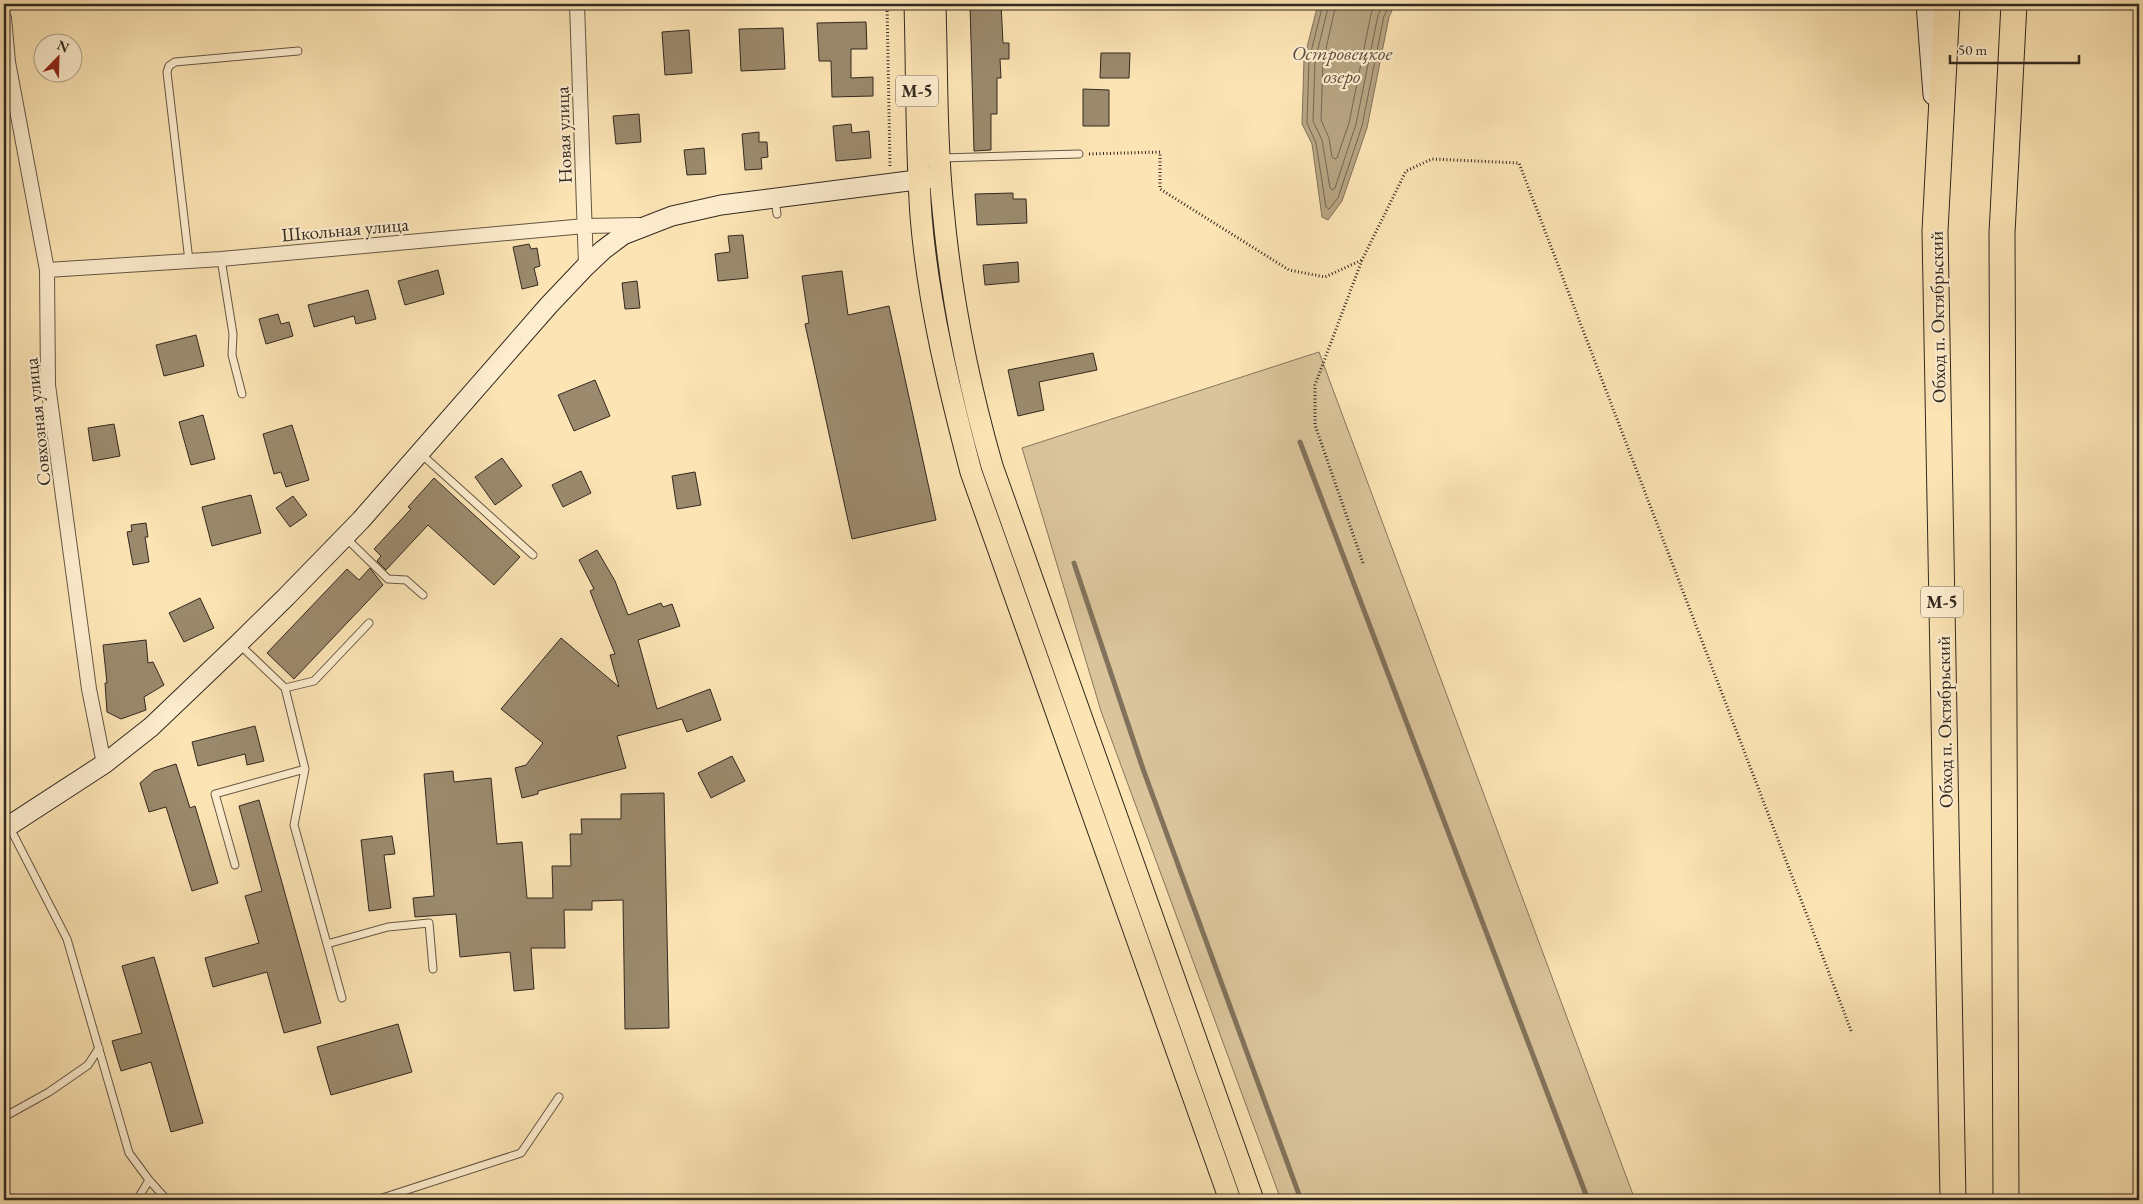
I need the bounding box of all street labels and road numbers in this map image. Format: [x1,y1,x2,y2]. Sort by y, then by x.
road number: М-5 [896,76,938,106]
street label: Новая улица [549,86,578,184]
street label: Школьная улица [280,211,410,248]
street label: Обход п. Октябрьский [1923,231,1952,403]
street label: Совхозная улица [18,356,57,487]
road number: М-5 [1921,586,1963,618]
street label: Обход п. Октябрьский [1930,636,1959,808]

